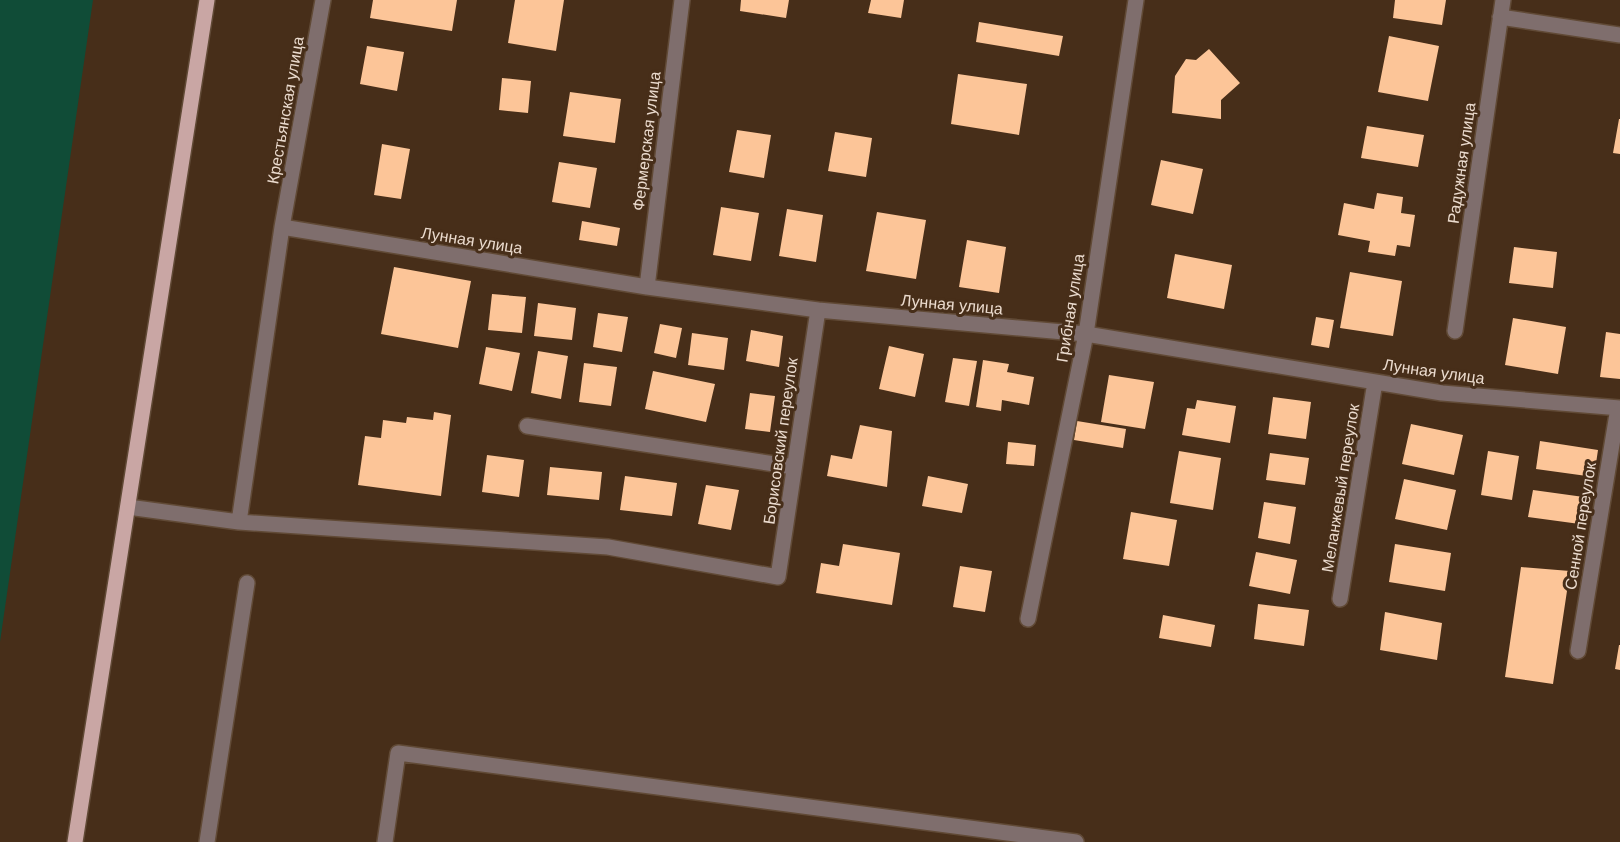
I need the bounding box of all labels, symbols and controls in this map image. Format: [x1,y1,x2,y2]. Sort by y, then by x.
street label: Крестьянская улица [264,35,307,185]
street label: Фермерская улица [630,70,663,212]
street label: Радужная улица [1445,101,1478,225]
street label: Лунная улица [420,224,524,257]
street label: Грибная улица [1054,253,1087,364]
street label: Лунная улица [900,292,1004,317]
street label: Борисовский переулок [760,356,801,526]
street label: Лунная улица [1382,356,1486,387]
street label: Меланжевый переулок [1319,402,1362,573]
street label: Сенной переулок [1562,460,1599,591]

